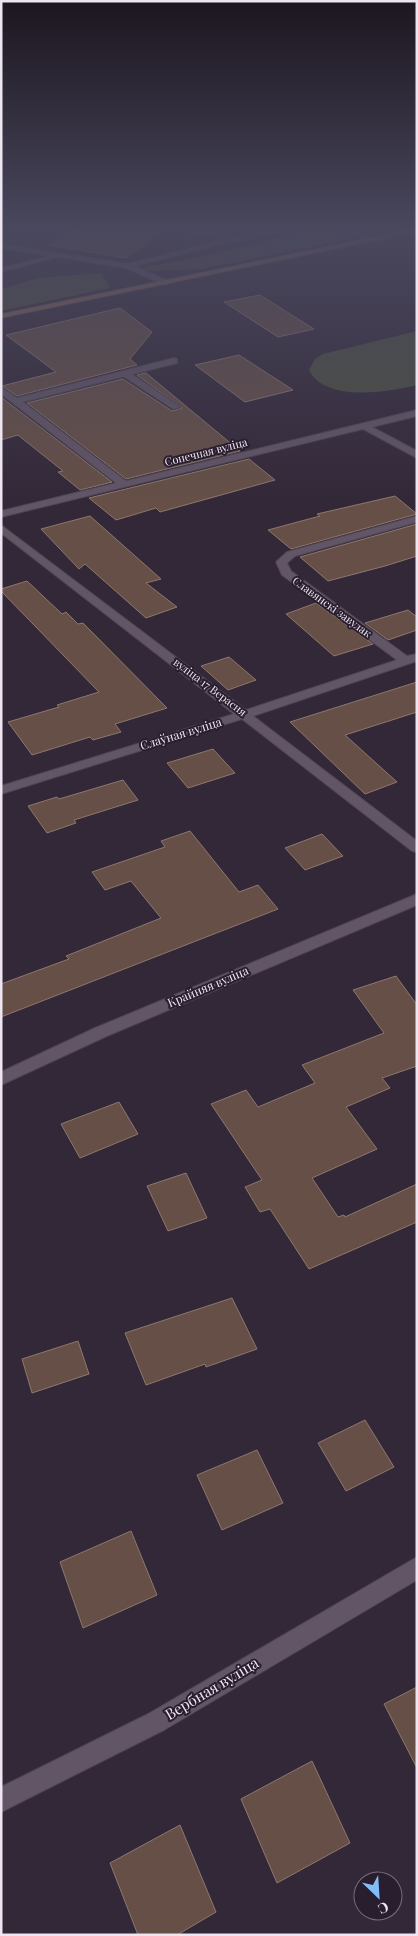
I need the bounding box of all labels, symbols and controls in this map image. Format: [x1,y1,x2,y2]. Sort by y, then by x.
street label: Сонечная вуліца [163,434,249,469]
street label: Славянскі завулак [290,573,375,641]
street label: вуліца 17 Верасня [171,654,250,719]
street label: Слаўная вуліца [138,713,223,753]
street label: Крайняя вуліца [165,962,251,1010]
street label: Вербная вуліца [161,1652,263,1724]
north arrow [353,1871,403,1921]
text: С [375,1898,392,1919]

